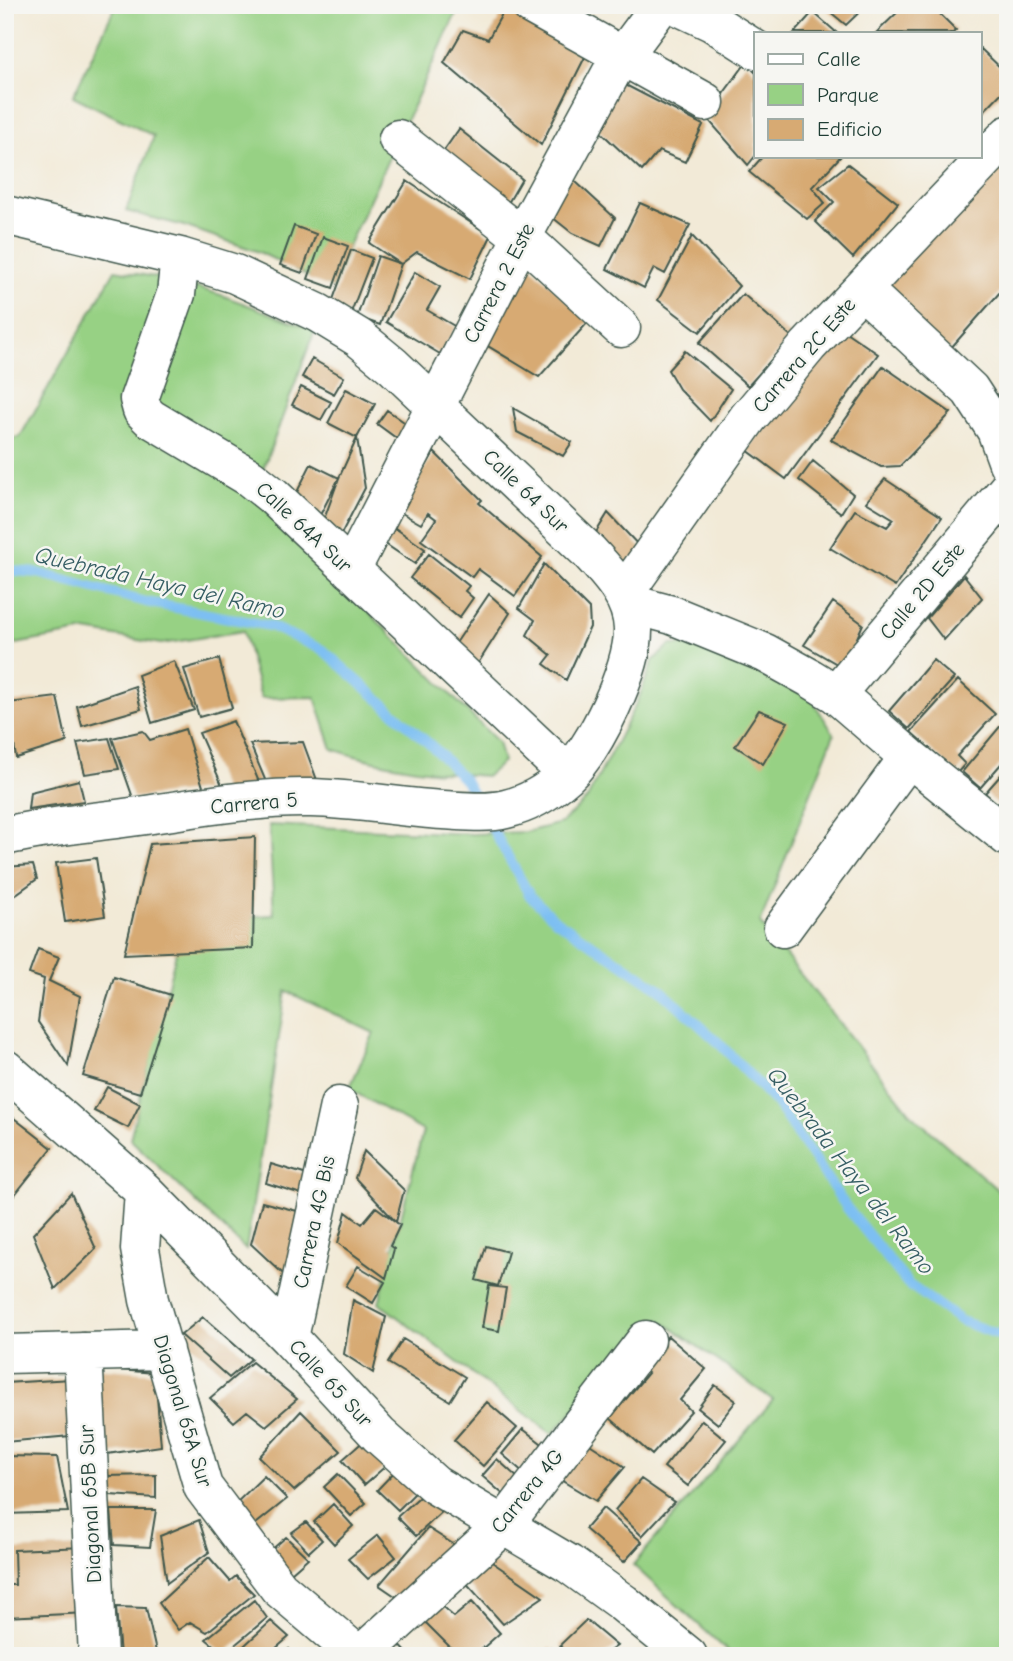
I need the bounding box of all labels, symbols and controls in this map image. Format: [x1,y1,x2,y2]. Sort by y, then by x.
legend [754,32,982,158]
text: Calle [817,47,860,71]
text: Parque [817,83,879,107]
text: Edificio [817,117,882,141]
street label: Carrera 2 Este [458,219,540,347]
street label: Carrera 2C Este [748,293,860,417]
street label: Calle 64 Sur [478,444,574,538]
street label: Calle 64A Sur [251,477,357,578]
street label: Calle 2D Este [875,538,969,644]
water label: Quebrada Haya del Ramo [32,541,288,625]
street label: Carrera 5 [209,787,299,819]
water label: Quebrada Haya del Ramo [762,1062,940,1280]
street label: Carrera 4G Bis [288,1153,340,1291]
street label: Diagonal 65A Sur [148,1332,218,1491]
street label: Calle 65 Sur [284,1334,378,1432]
street label: Diagonal 65B Sur [74,1424,106,1584]
street label: Carrera 4G [486,1444,568,1538]

